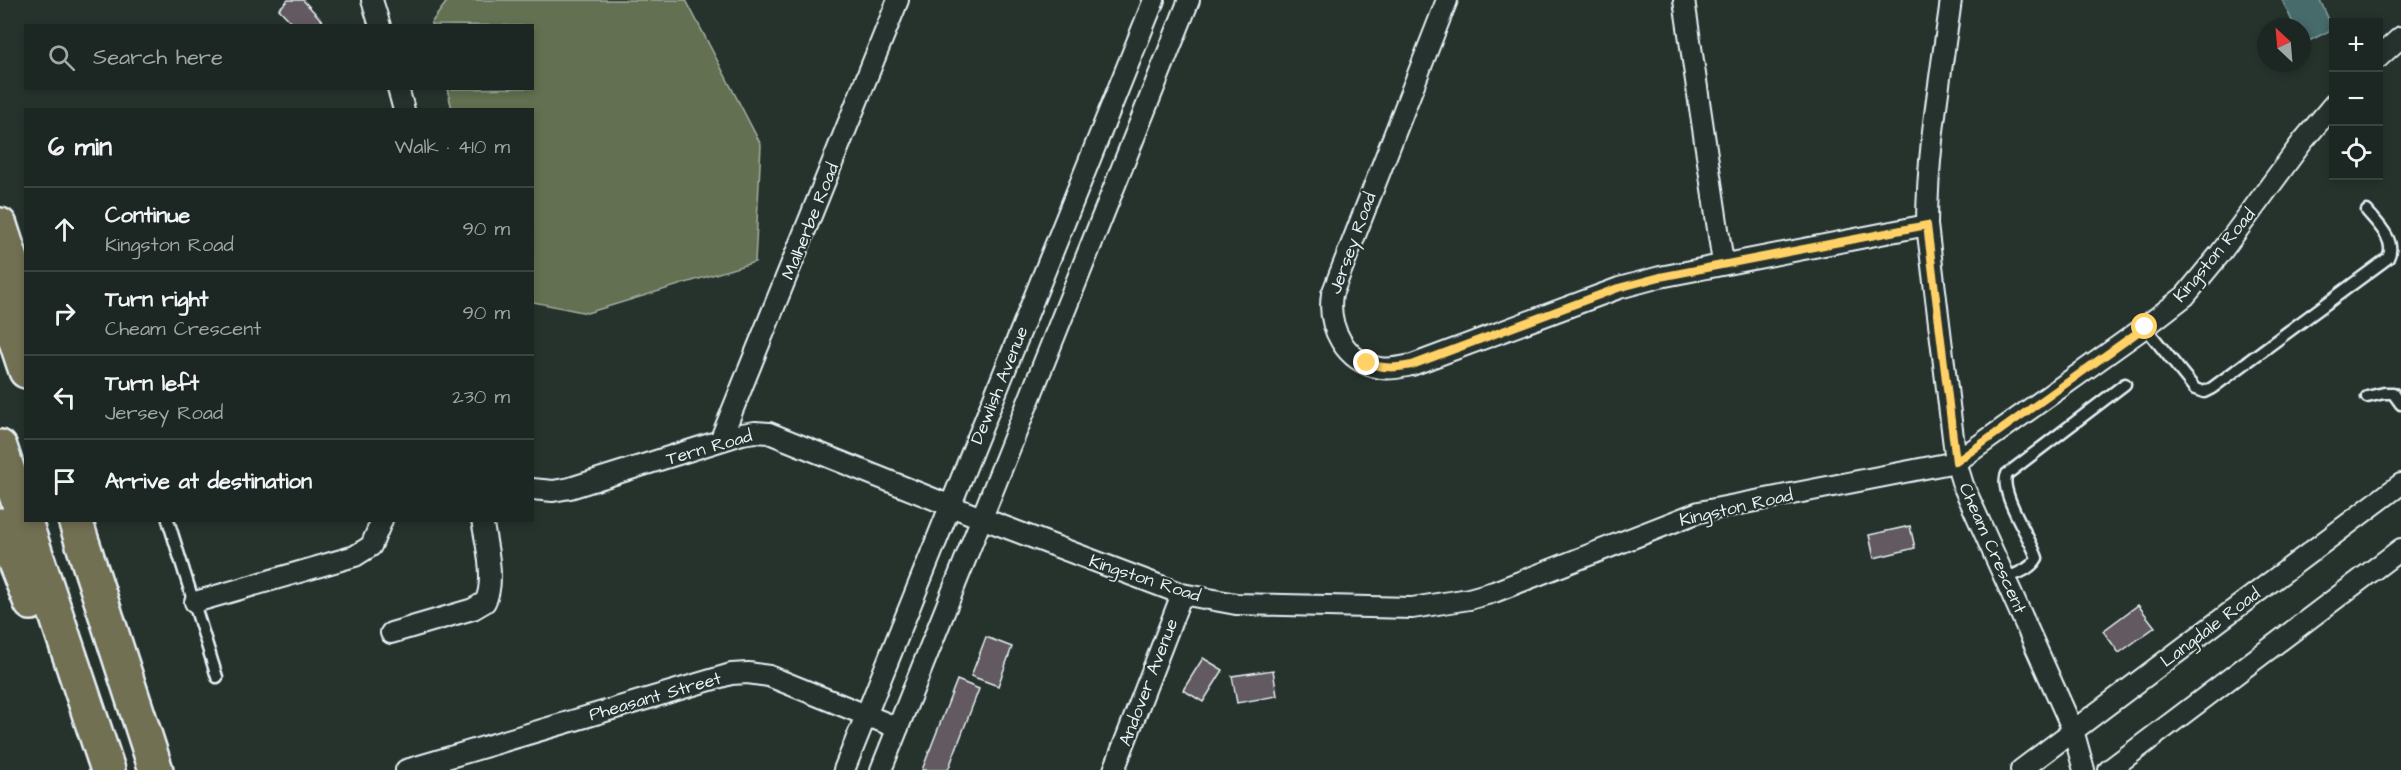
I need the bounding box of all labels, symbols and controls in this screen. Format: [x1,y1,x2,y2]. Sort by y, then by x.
north arrow [2257,18,2311,72]
map controls [2329,18,2383,180]
button: + [2329,18,2383,72]
search box [24,24,534,90]
icon: search [45,41,78,74]
text: Search here [93,42,223,73]
button: − [2329,72,2383,126]
button: locate [2329,126,2383,180]
text: 6 min [48,129,112,165]
text: Walk · 410 m [394,133,510,161]
street label: Malherbe Road [776,159,845,283]
street label: Jersey Road [1323,189,1383,298]
text: Continue [105,200,190,231]
street label: Kingston Road [2168,203,2262,308]
icon: ahead [48,213,81,246]
text: 90 m [462,215,510,243]
text: Kingston Road [105,231,234,259]
text: Turn right [105,284,208,315]
icon: right [48,297,81,330]
text: 90 m [462,299,510,327]
route start [2131,313,2157,339]
text: Cheam Crescent [105,315,261,343]
street label: Dewlish Avenue [964,322,1035,448]
route end [1353,349,1379,375]
text: Turn left [105,368,199,399]
icon: left [48,381,81,414]
text: 230 m [452,383,510,411]
text: Jersey Road [105,399,223,427]
street label: Tern Road [663,423,755,472]
icon: arrive [48,465,81,498]
text: Arrive at destination [105,466,312,497]
street label: Cheam Crescent [1953,479,2033,618]
street label: Kingston Road [1677,482,1796,534]
street label: Kingston Road [1086,549,1204,609]
street label: Langdale Road [2155,581,2266,674]
street label: Andover Avenue [1113,615,1184,749]
street label: Pheasant Street [586,665,725,727]

